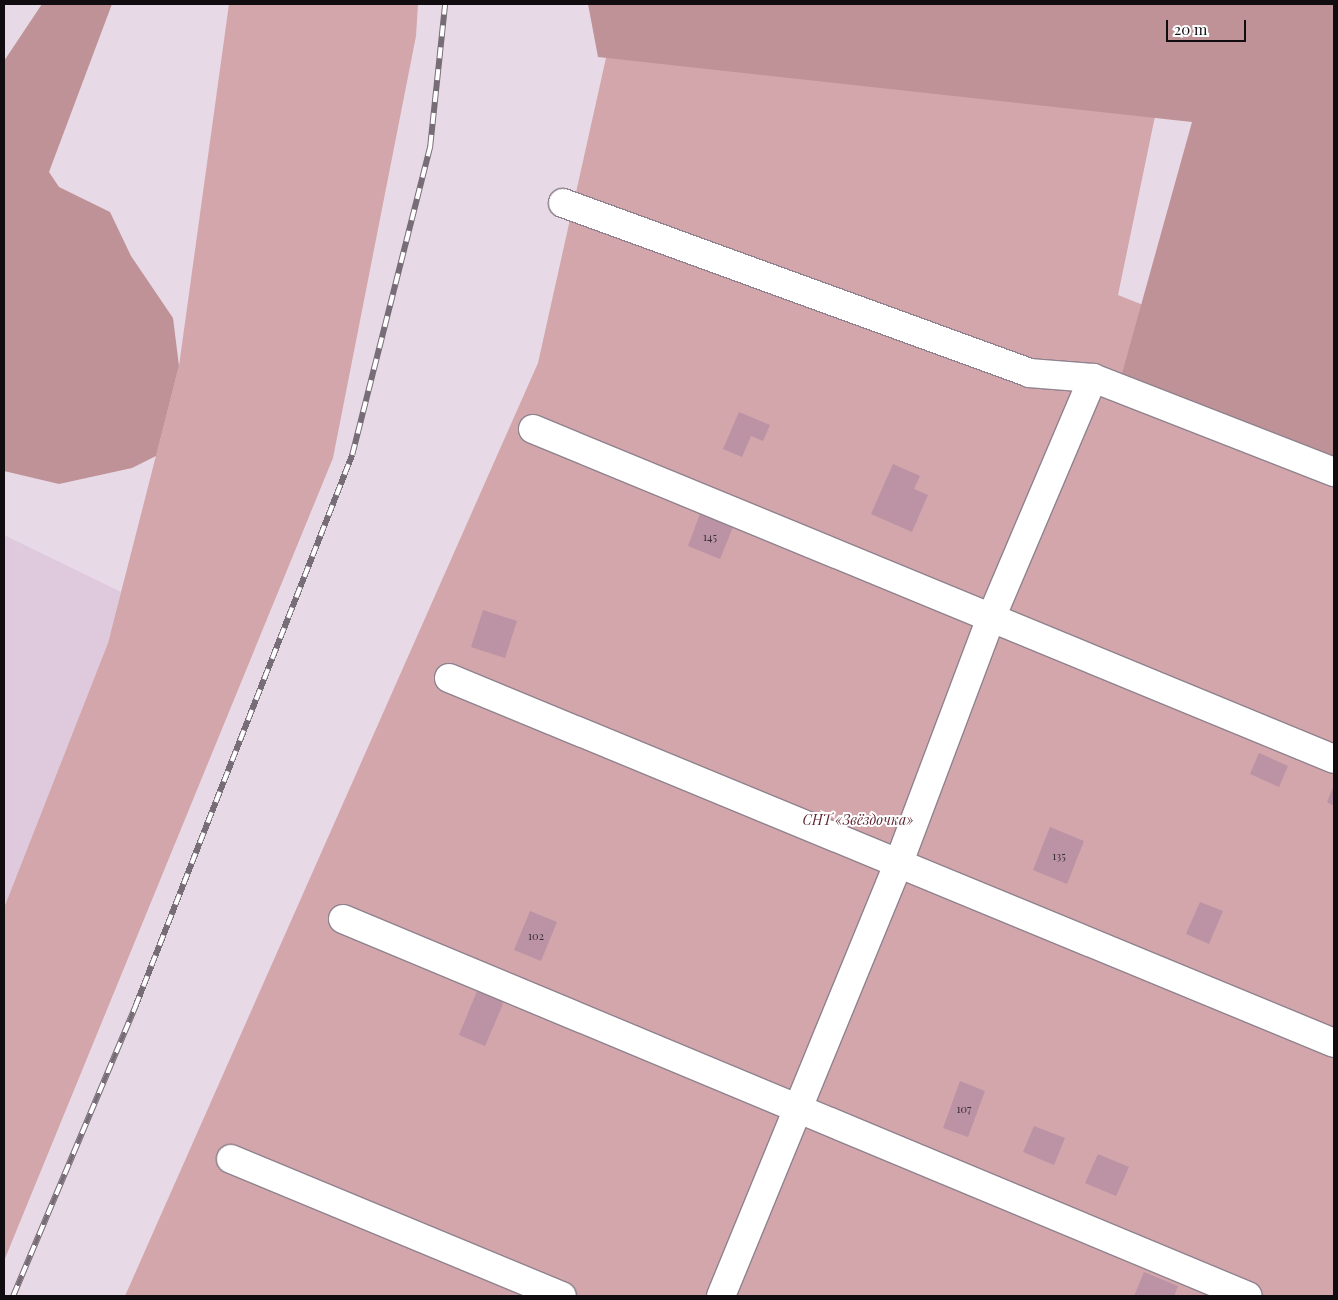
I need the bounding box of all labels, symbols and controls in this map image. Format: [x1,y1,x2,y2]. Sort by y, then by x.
scale bar [1168,10,1248,42]
text: 20 m [1174,19,1207,39]
house number: 145 [703,530,717,544]
park label: СНТ «Звёздочка» [803,812,913,828]
house number: 135 [1052,849,1066,863]
house number: 102 [528,929,544,943]
house number: 107 [956,1102,972,1116]

